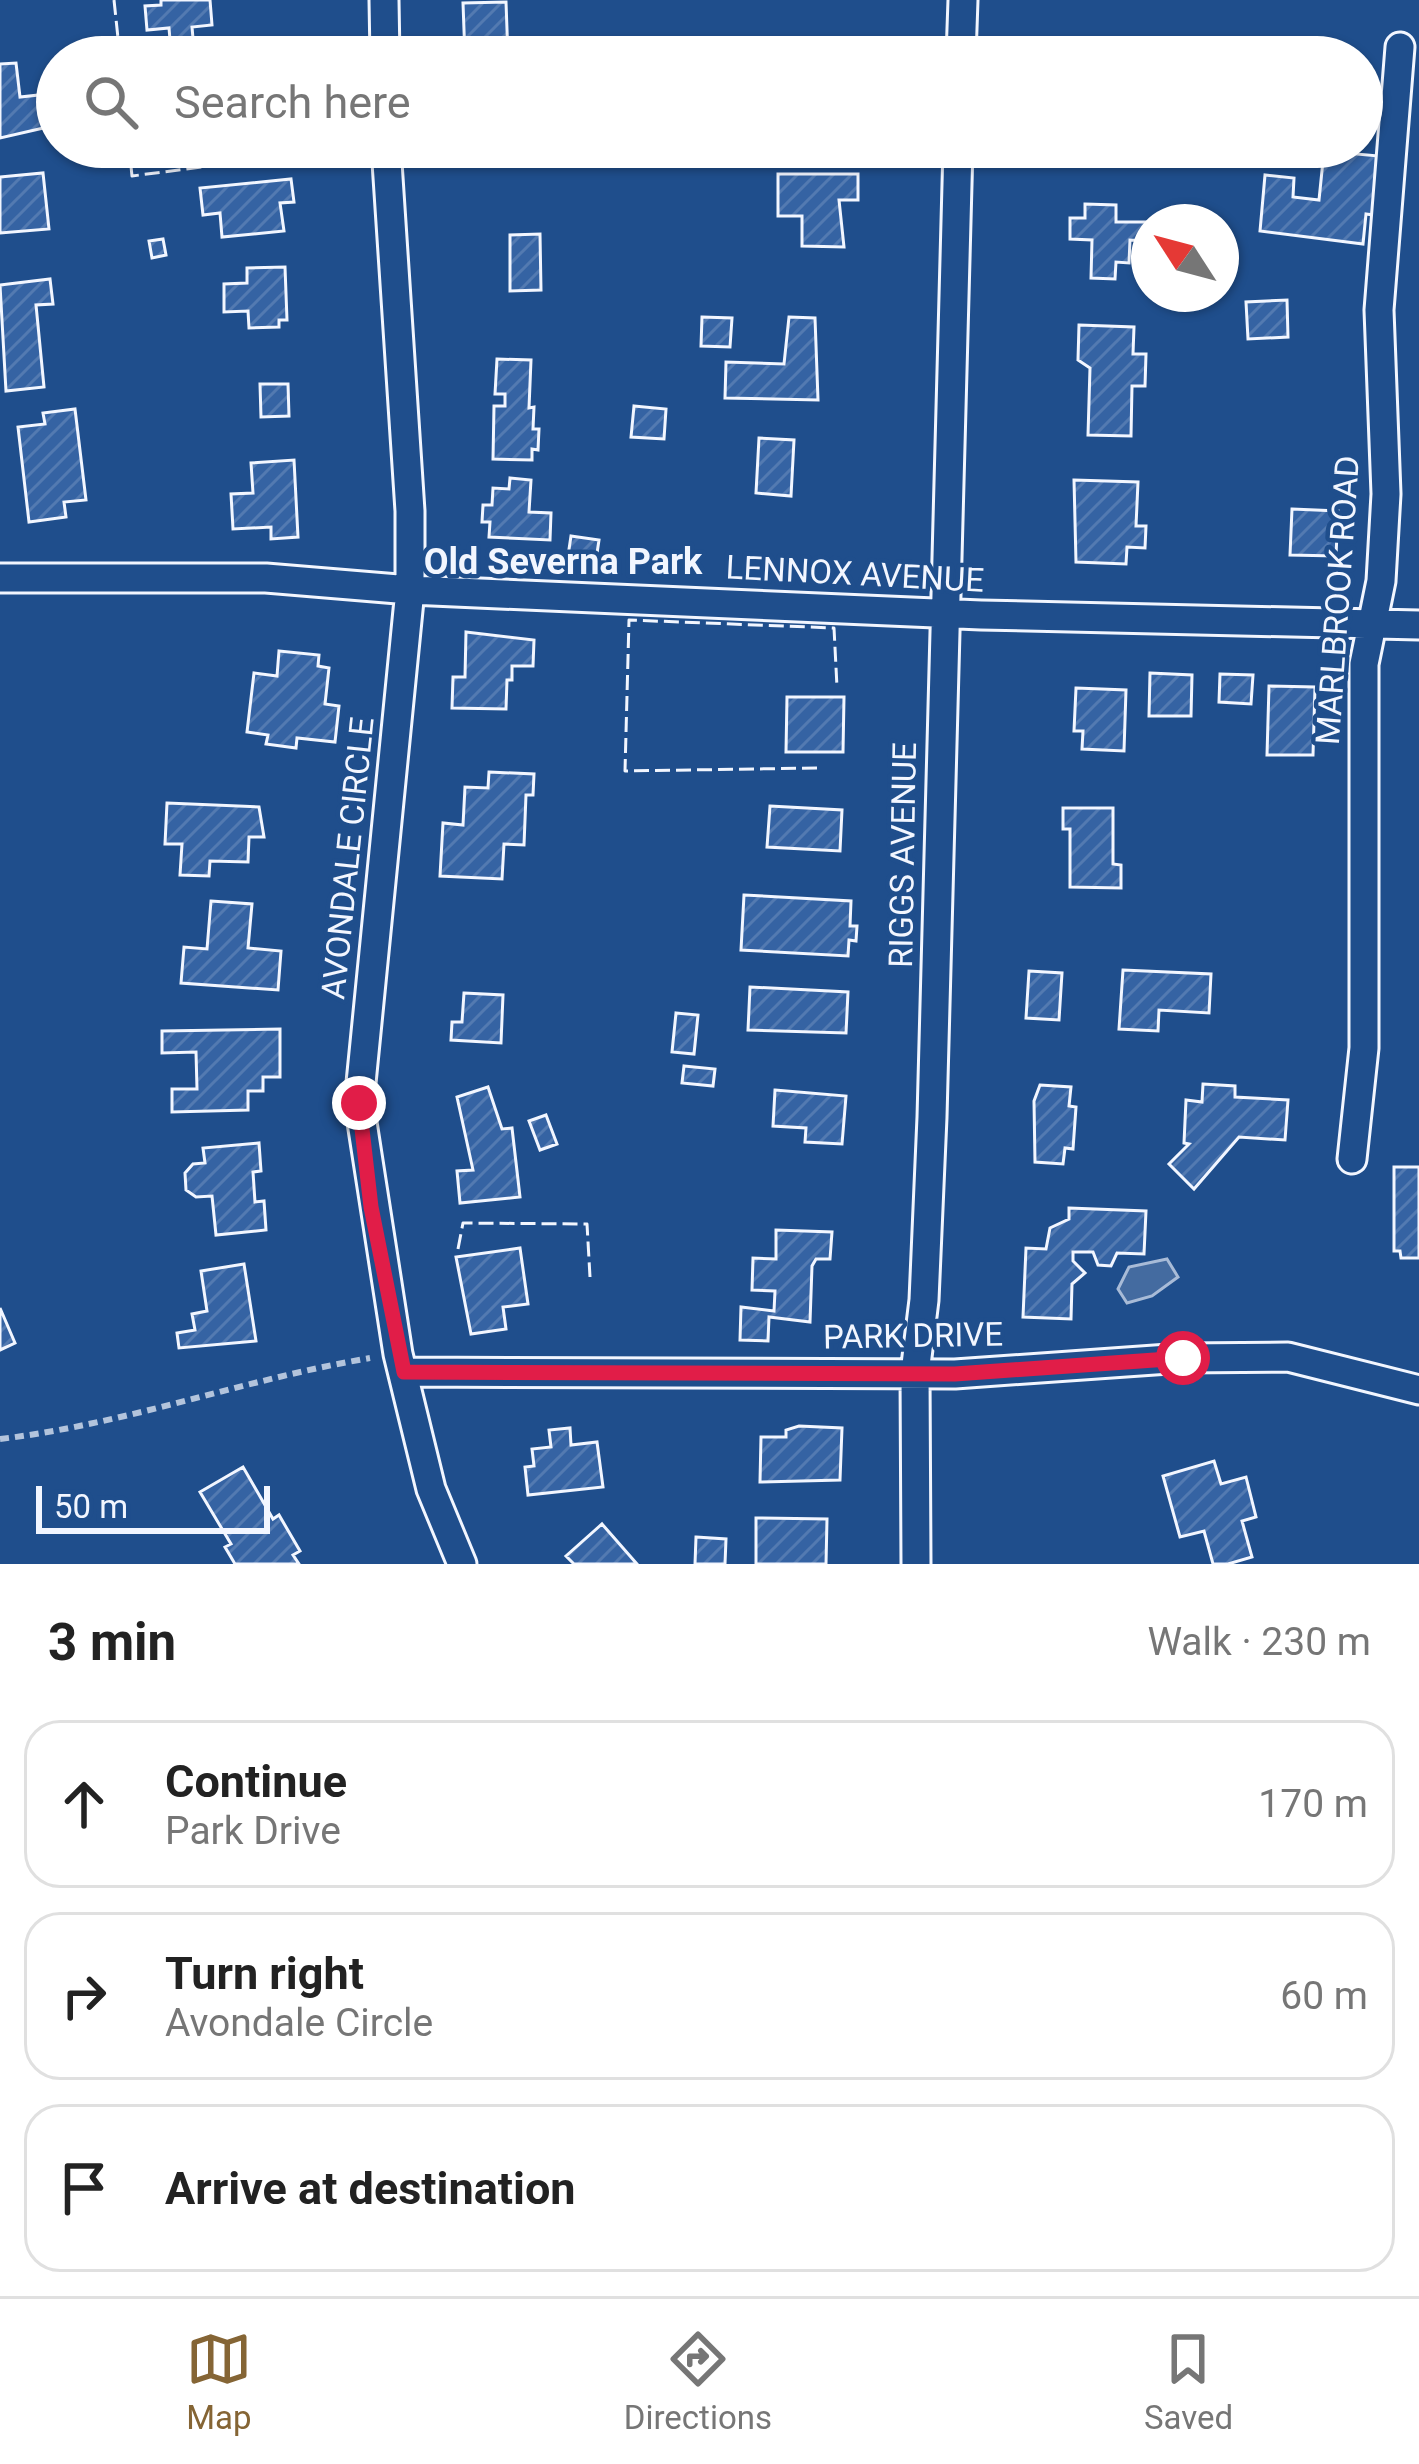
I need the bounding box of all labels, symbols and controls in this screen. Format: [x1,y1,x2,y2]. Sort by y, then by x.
search box [36,36,1383,168]
icon: search [78,69,144,135]
text: Search here [174,76,411,129]
north arrow [1131,204,1239,312]
street label: MARLBROOK ROAD [1308,454,1367,746]
district label: Old Severna Park [424,541,703,583]
street label: LENNOX AVENUE [725,547,985,600]
street label: AVONDALE CIRCLE [313,715,382,1001]
street label: RIGGS AVENUE [881,742,924,968]
route end [332,1076,386,1130]
street label: PARK DRIVE [823,1314,1003,1357]
route start [1156,1331,1210,1385]
scale bar [36,1480,270,1533]
text: 50 m [54,1487,128,1526]
text: 3 min [48,1613,176,1672]
text: Walk · 230 m [1147,1619,1371,1665]
text: Continue [165,1755,347,1808]
icon: ahead [51,1771,117,1837]
text: 170 m [1258,1781,1368,1827]
text: Park Drive [165,1808,341,1854]
text: Turn right [165,1947,364,2000]
icon: right [51,1963,117,2029]
text: 60 m [1280,1973,1368,2019]
text: Avondale Circle [165,2000,433,2046]
icon: arrive [51,2155,117,2221]
text: Arrive at destination [165,2162,576,2215]
tab: Map [186,2326,252,2437]
tab: Directions [624,2326,772,2437]
tab: Saved [1144,2326,1233,2437]

